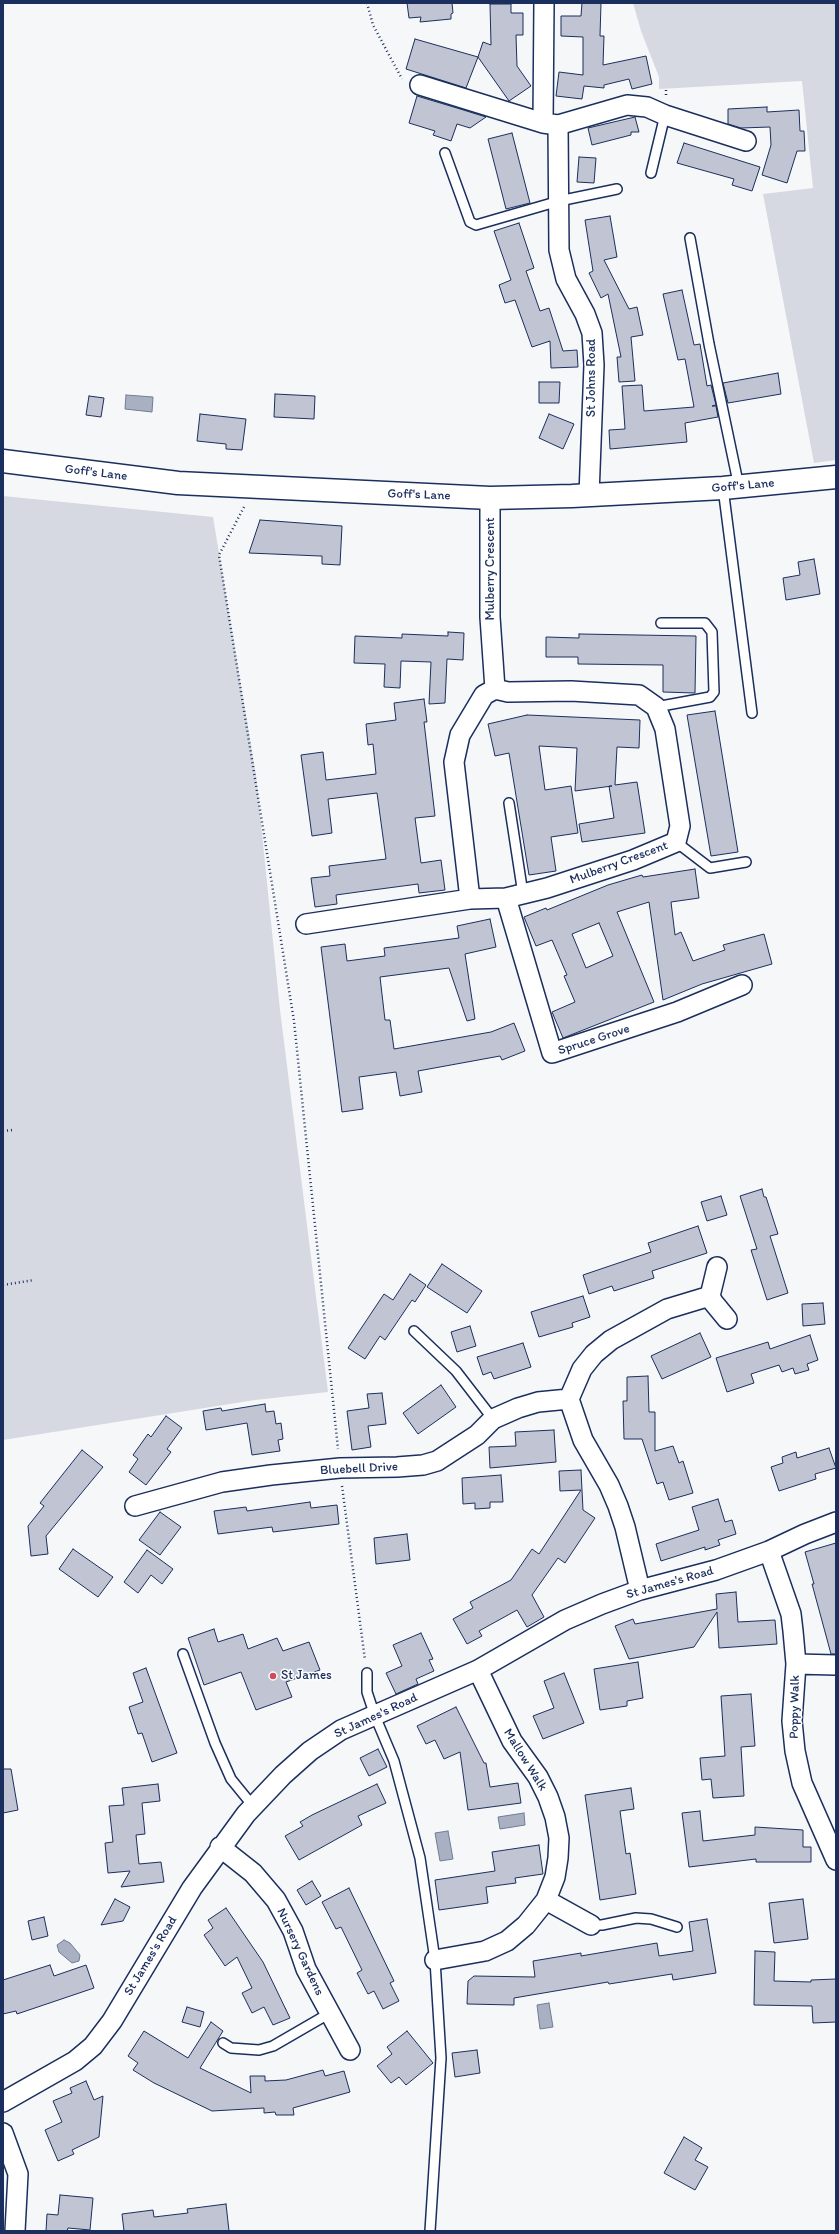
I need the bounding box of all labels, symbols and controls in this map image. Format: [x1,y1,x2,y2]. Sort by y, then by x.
street label: St Johns Road [584,339,600,417]
street label: Goff's Lane [64,461,128,485]
street label: Goff's Lane [711,475,775,497]
street label: Goff's Lane [387,486,451,504]
street label: Mulberry Crescent [483,517,499,621]
street label: Mulberry Crescent [568,838,670,888]
street label: Spruce Grove [556,1021,632,1059]
street label: Bluebell Drive [320,1459,398,1479]
street label: St James's Road [625,1563,715,1603]
place label: St James [281,1668,332,1684]
marker: St James [268,1671,278,1681]
street label: Poppy Walk [787,1675,803,1739]
street label: St James's Road [332,1690,420,1742]
street label: Mallow Walk [500,1726,550,1794]
street label: Nursery Gardens [273,1906,327,1998]
street label: St James's Road [121,1913,181,1999]

